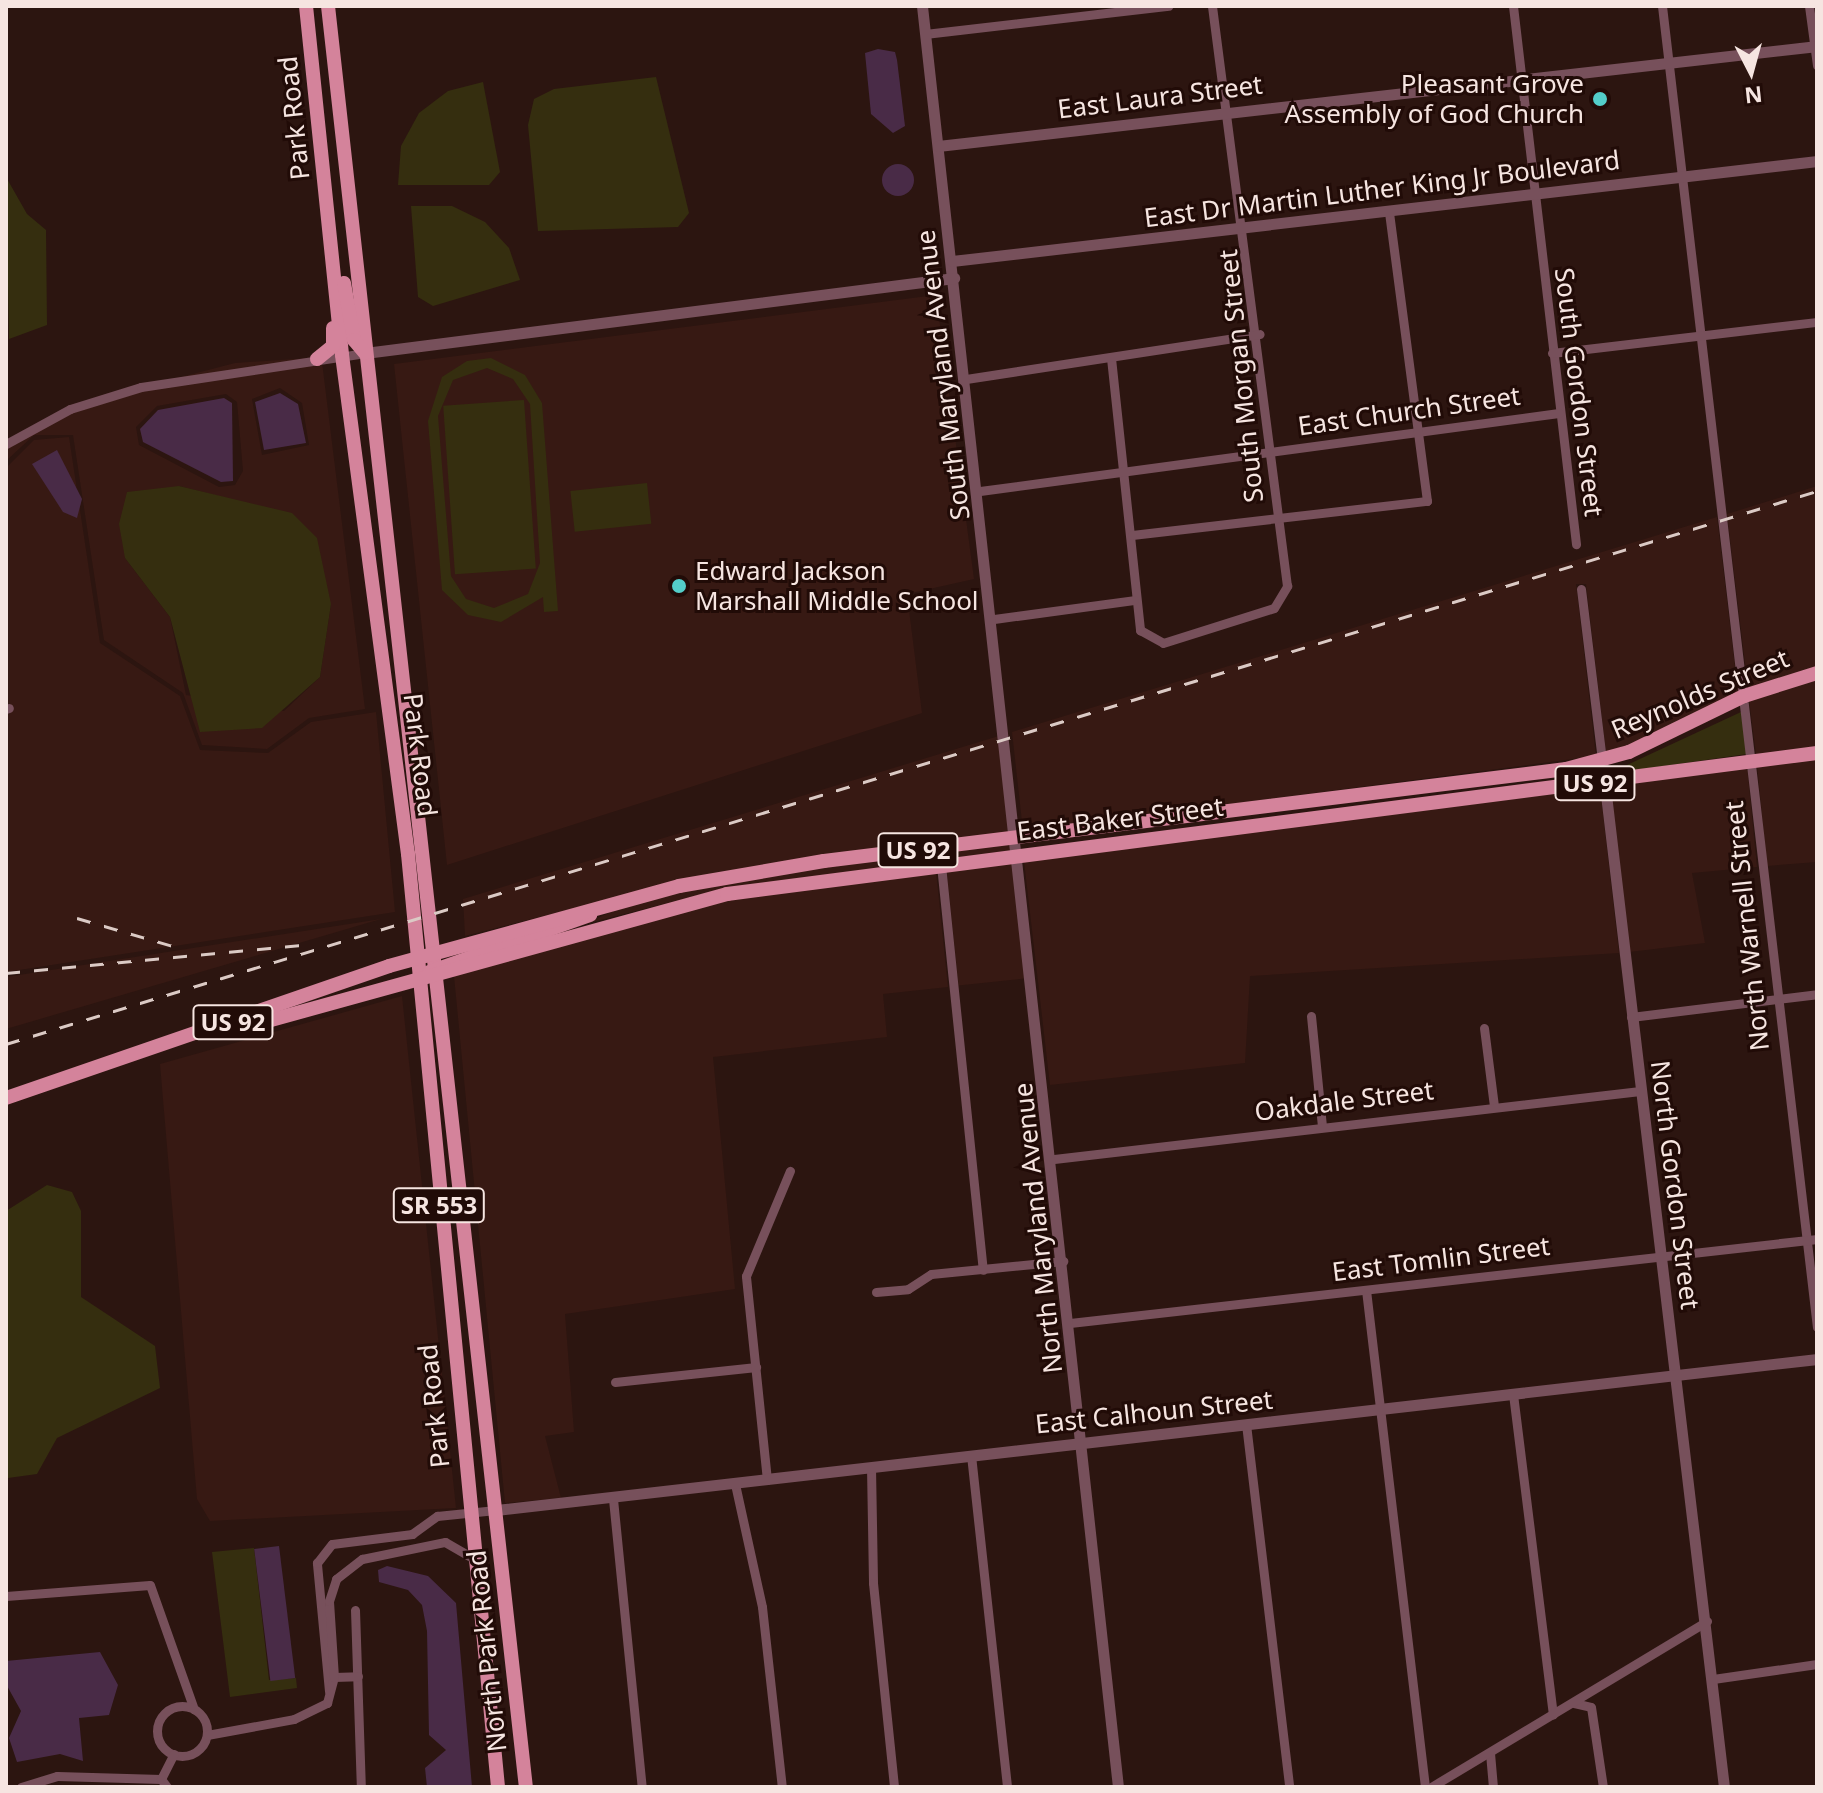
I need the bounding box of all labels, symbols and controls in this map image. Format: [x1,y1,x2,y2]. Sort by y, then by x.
north arrow [1711,32,1791,112]
street label: Park Road [272,55,316,181]
place label: Pleasant Grove Assembly of God Church [1285,68,1584,130]
street label: East Laura Street [1056,69,1264,125]
text: N [1743,80,1764,112]
marker: Pleasant Grove Assembly of God Church [1591,90,1609,108]
street label: East Dr Martin Luther King Jr Boulevard [1142,144,1622,234]
street label: South Maryland Avenue [910,228,976,522]
street label: South Morgan Street [1212,248,1270,504]
street label: South Gordon Street [1548,266,1610,518]
street label: East Church Street [1296,380,1522,442]
place label: Edward Jackson Marshall Middle School [695,555,979,616]
marker: Edward Jackson Marshall Middle School [670,577,688,595]
street label: Reynolds Street [1607,643,1793,745]
street label: Park Road [397,691,443,819]
road number: US 92 [1553,763,1637,803]
street label: East Baker Street [1015,791,1225,847]
street label: North Warnell Street [1718,800,1776,1052]
road number: US 92 [876,830,960,870]
road number: US 92 [191,1002,275,1042]
street label: North Gordon Street [1644,1059,1706,1311]
street label: Oakdale Street [1253,1075,1435,1127]
street label: North Maryland Avenue [1007,1081,1069,1375]
road number: SR 553 [391,1185,487,1225]
street label: East Tomlin Street [1330,1230,1552,1288]
street label: Park Road [412,1343,456,1469]
street label: East Calhoun Street [1034,1384,1274,1440]
street label: North Park Road [461,1549,513,1753]

